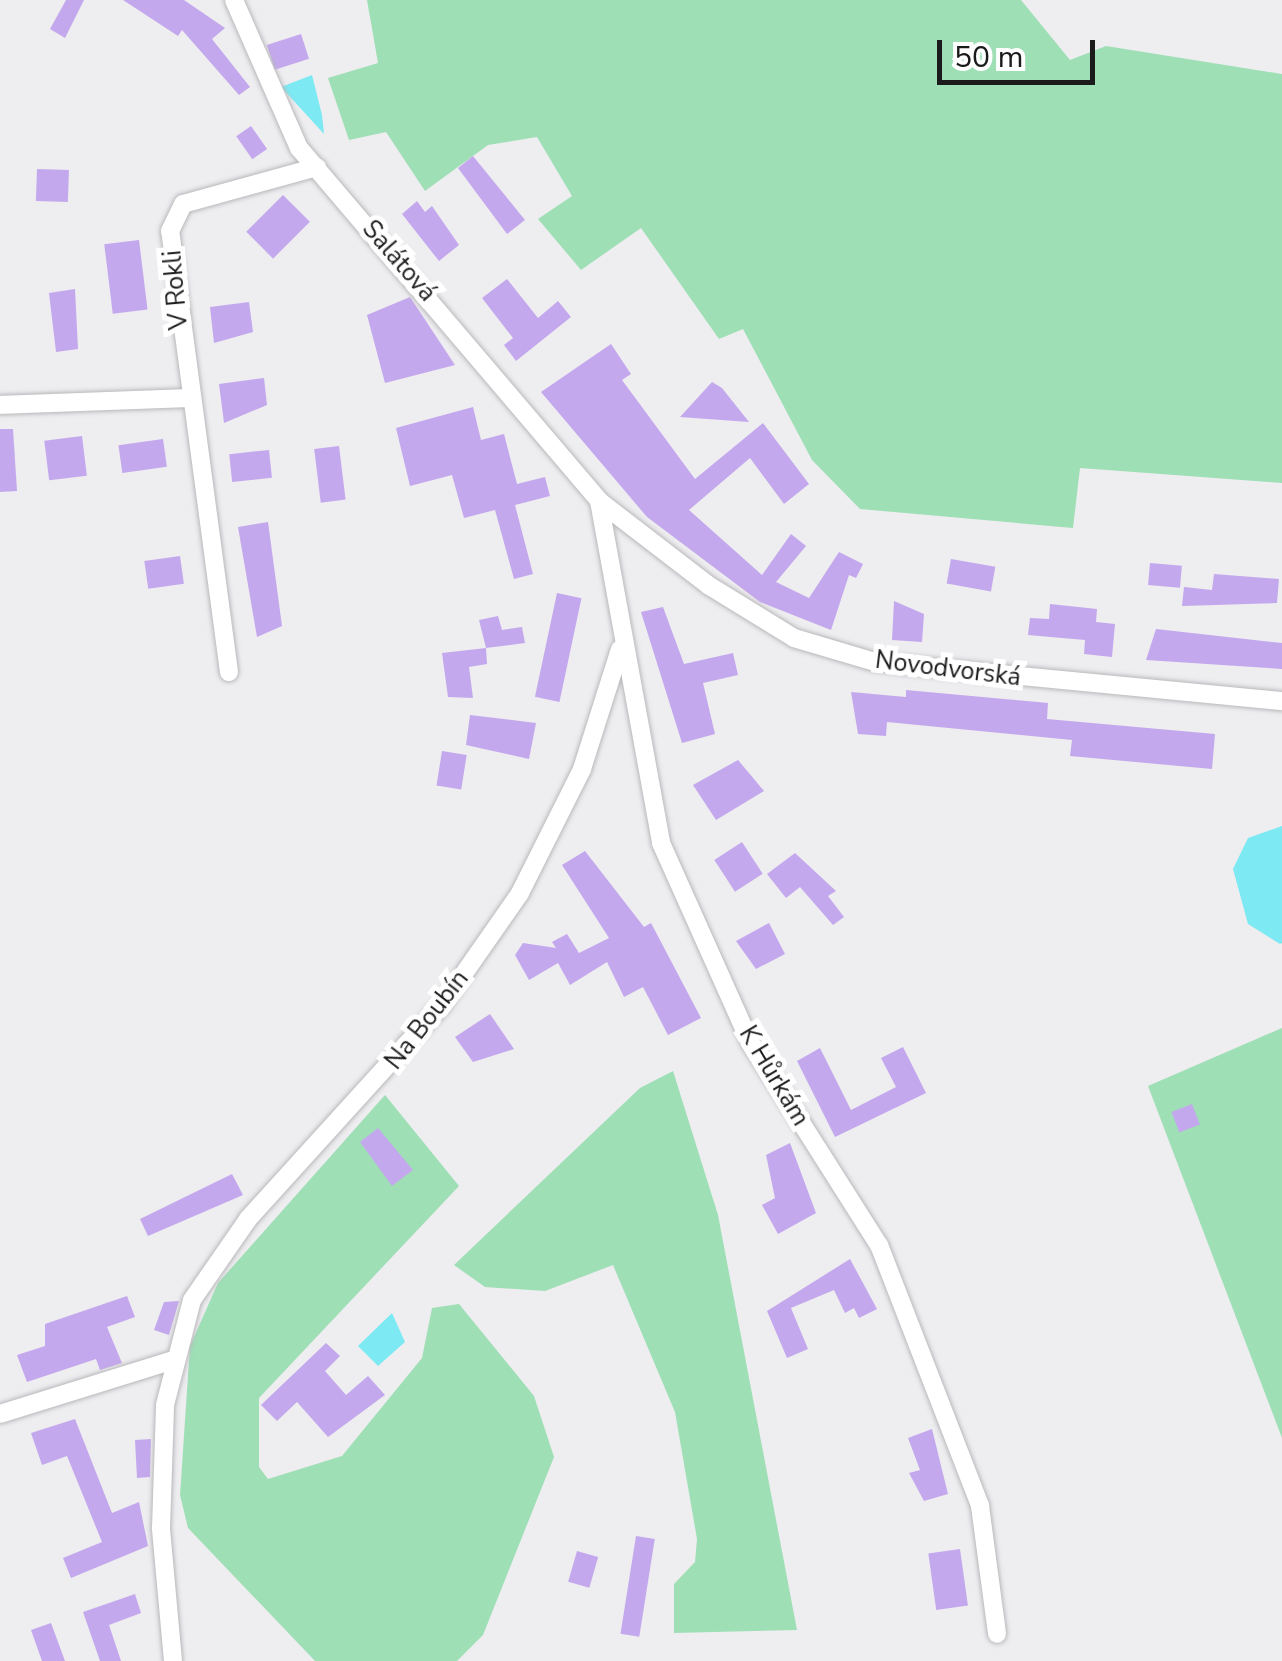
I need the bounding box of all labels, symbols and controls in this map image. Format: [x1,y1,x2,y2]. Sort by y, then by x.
scale bar [942,20,1100,82]
text: 50 m [954,37,1023,78]
street label: Salátová [356,214,442,308]
street label: V Rokli [158,249,194,331]
street label: Novodvorská [873,645,1023,693]
street label: Na Boubín [379,964,475,1076]
street label: K Hůrkám [733,1021,815,1131]

